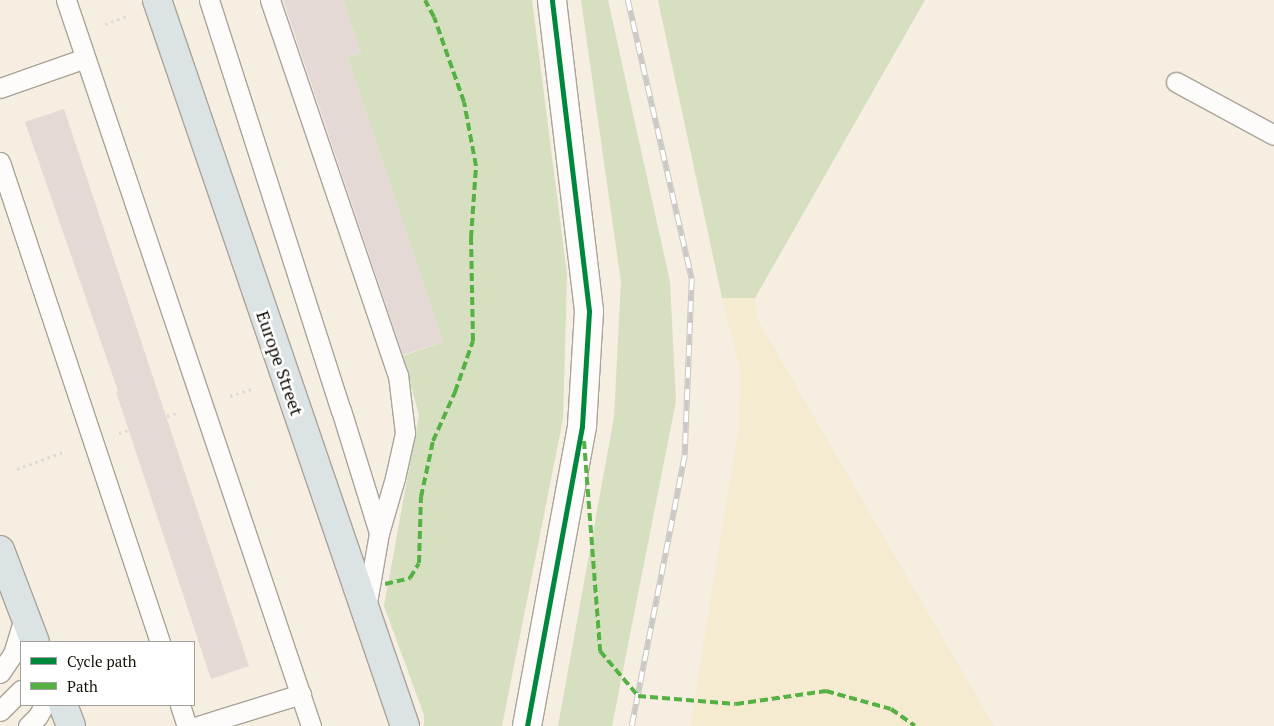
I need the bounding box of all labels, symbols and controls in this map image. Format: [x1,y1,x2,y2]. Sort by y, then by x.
street label: Europe Street [252,308,308,418]
legend [20,641,195,706]
text: Cycle path [67,651,137,671]
text: Path [67,676,98,696]

